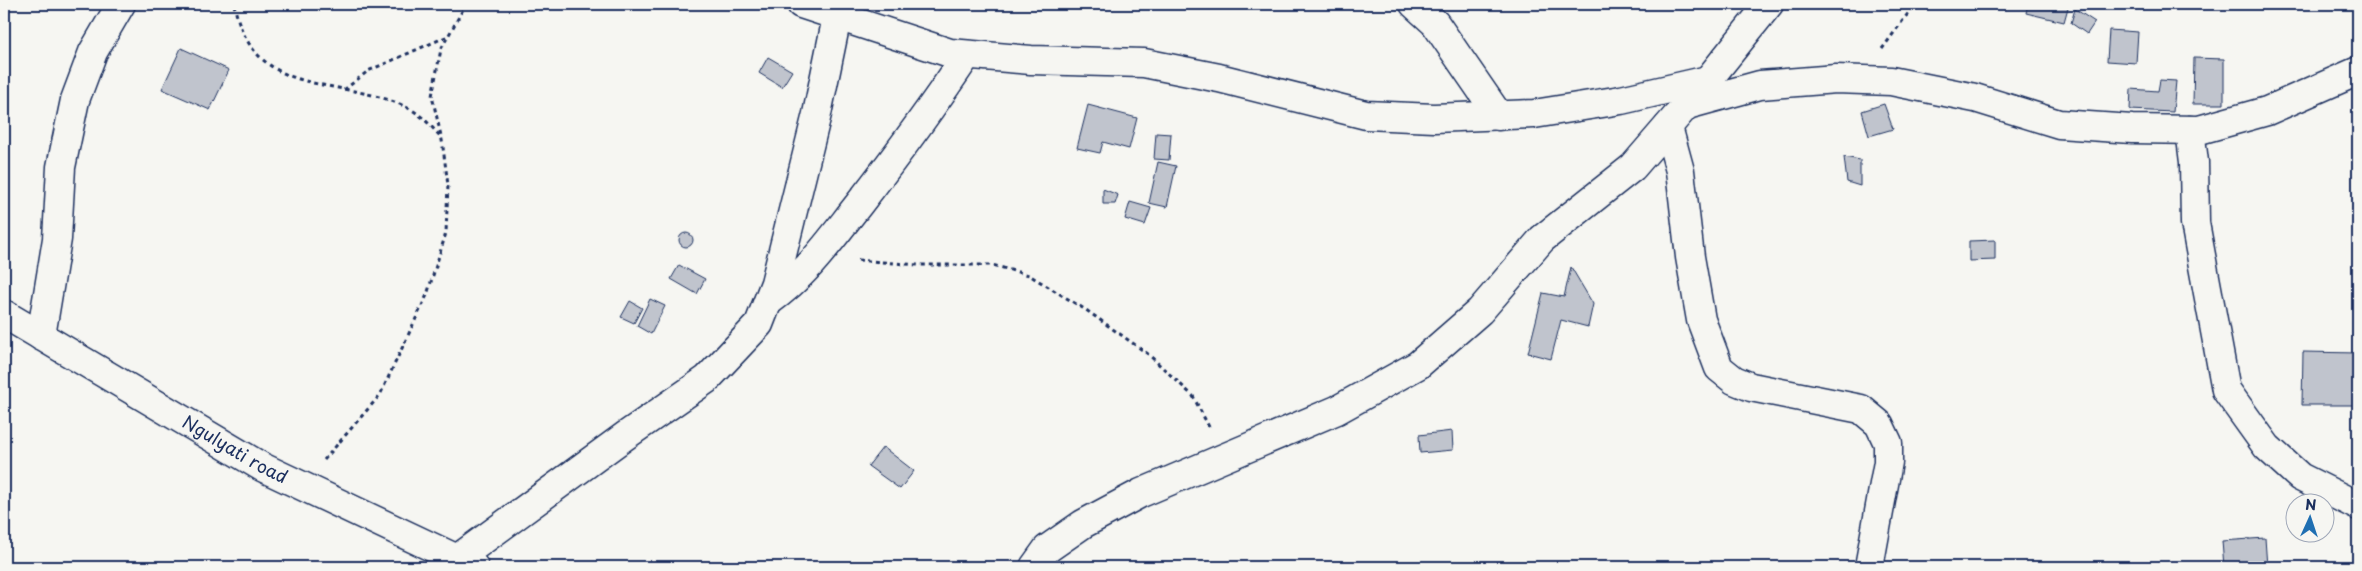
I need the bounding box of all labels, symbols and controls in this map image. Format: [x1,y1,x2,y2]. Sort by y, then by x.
street label: Ngulyati road [178,408,293,489]
north arrow [2284,494,2334,544]
text: N [2305,494,2317,515]

